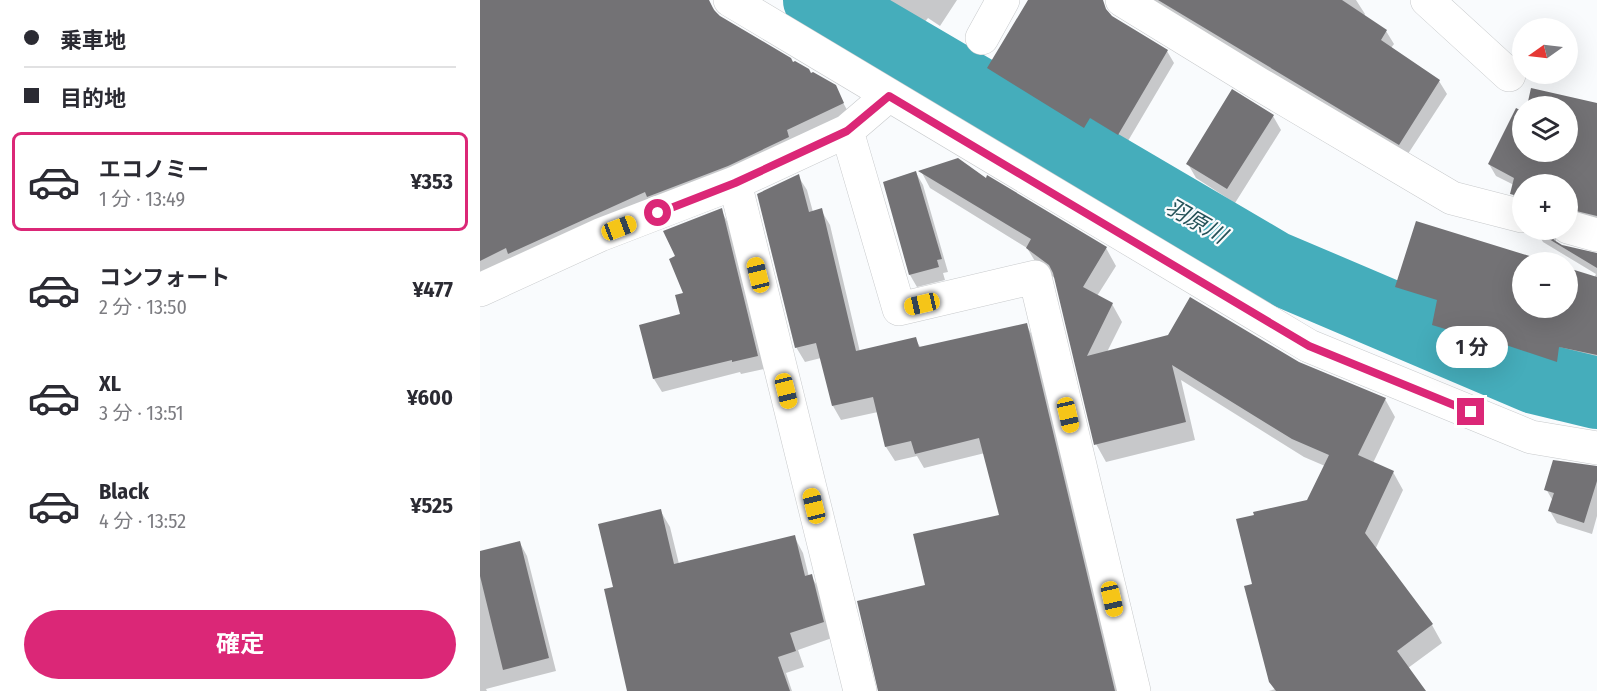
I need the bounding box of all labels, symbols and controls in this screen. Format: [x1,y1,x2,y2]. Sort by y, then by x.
north arrow [1512,18,1578,84]
map controls [1512,18,1578,318]
text: 乗車地 [60,27,126,54]
text: 目的地 [60,85,126,112]
button: layers [1512,96,1578,162]
icon: car [27,155,81,209]
text: エコノミー [99,156,209,183]
text: ¥353 [410,168,453,195]
button: + [1512,174,1578,240]
text: 1 分 · 13:49 [99,187,185,211]
water label: 羽原川 [1161,193,1233,250]
route start [644,199,671,226]
car [599,213,639,243]
button: − [1512,252,1578,318]
car [745,255,771,295]
icon: car [27,263,81,317]
text: コンフォート [99,264,230,291]
text: ¥477 [412,276,453,303]
car [902,291,942,317]
text: 2 分 · 13:50 [99,295,187,319]
callout: 1 分 [1435,325,1507,367]
text: 1 分 [1456,335,1488,359]
text: XL [99,370,121,397]
icon: car [27,371,81,425]
car [773,371,799,411]
text: ¥600 [407,384,453,411]
car [1055,395,1081,435]
route end [1457,398,1484,425]
text: 3 分 · 13:51 [99,401,184,425]
text: Black [99,478,149,505]
icon: car [27,479,81,533]
car [801,486,827,526]
text: ¥525 [410,492,453,519]
text: 4 分 · 13:52 [99,509,186,533]
car [1099,579,1125,619]
button: 確定 [24,610,456,679]

